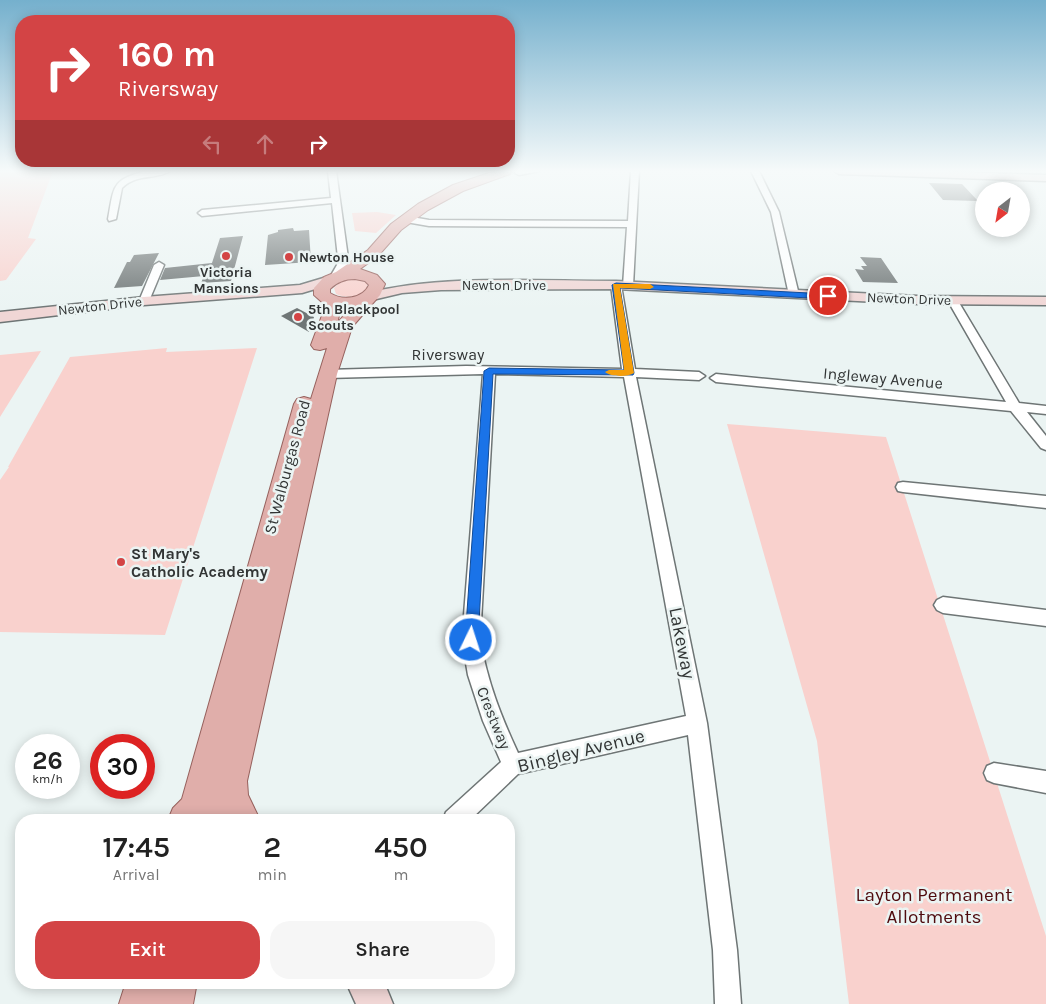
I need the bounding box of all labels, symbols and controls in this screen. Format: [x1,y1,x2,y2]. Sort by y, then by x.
text: 160 m [118,34,216,75]
icon: right [35,35,100,100]
text: Riversway [118,76,218,102]
icon: left [198,130,226,158]
icon: ahead [251,130,279,158]
icon: right [304,130,332,158]
north arrow [975,182,1030,238]
map controls [975,182,1030,237]
place label: Newton House [299,249,394,266]
marker: Victoria Mansions [220,250,232,262]
marker: Newton House [283,251,295,263]
place label: Victoria Mansions [193,264,259,297]
pin [807,275,849,317]
street label: Newton Drive [462,277,546,294]
icon: arrive [814,282,842,310]
street label: Newton Drive [867,289,951,309]
street label: Newton Drive [57,293,143,319]
place label: 5th Blackpool Scouts [308,301,400,334]
marker: 5th Blackpool Scouts [292,311,304,323]
street label: Riversway [412,345,485,364]
street label: Ingleway Avenue [822,363,944,393]
street label: St Walburgas Road [260,398,314,536]
place label: St Mary's Catholic Academy [131,544,268,581]
marker: St Mary's Catholic Academy [115,556,127,568]
street label: Lakeway [664,605,700,681]
position arrow [444,613,496,665]
street label: Crestway [473,684,515,753]
street label: Bingley Avenue [515,725,647,777]
speed limit sign: 30 [90,734,155,799]
text: 26 [32,746,63,775]
text: km/h [32,772,63,786]
text: 17:45 [102,829,170,865]
text: 2 [263,829,281,865]
text: 450 [374,829,428,865]
text: Arrival [113,865,160,884]
text: min [257,865,287,884]
text: m [393,865,408,884]
park label: Layton Permanent Allotments [856,884,1012,928]
button: Exit [35,921,260,979]
button: Share [270,921,495,979]

